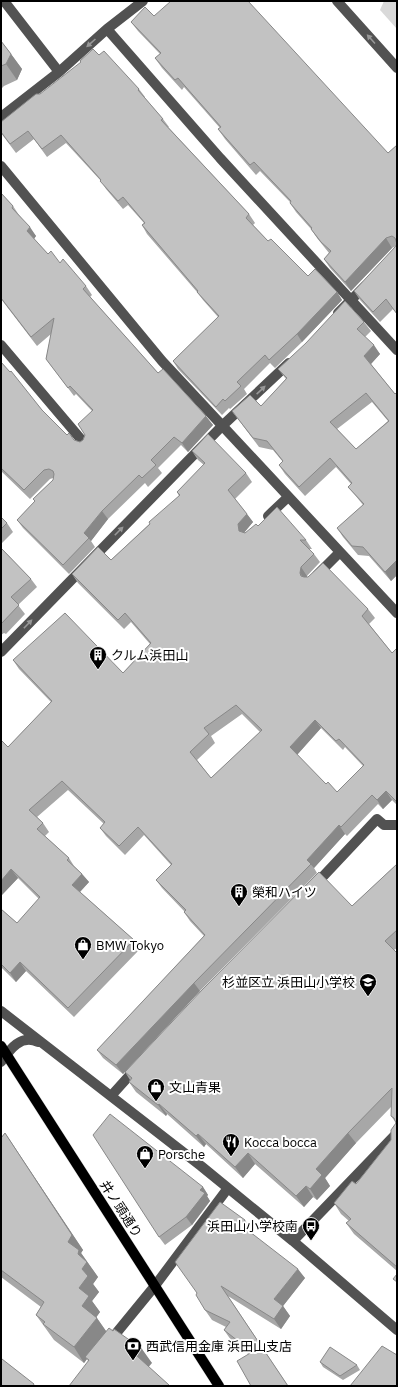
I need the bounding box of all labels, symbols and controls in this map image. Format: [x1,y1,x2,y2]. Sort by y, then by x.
one-way arrow [366,34,375,44]
one-way arrow [86,39,96,48]
one-way arrow [256,385,266,395]
one-way arrow [114,526,124,536]
one-way arrow [23,619,33,629]
building icon: クルム浜田山 [88,645,108,670]
place label: クルム浜田山 [111,647,188,664]
building icon: 榮和ハイツ [229,882,249,907]
place label: 榮和ハイツ [252,884,317,901]
shop icon: BMW Tokyo [73,935,93,960]
place label: BMW Tokyo [96,937,164,954]
school or university icon: 杉並区立 浜田山小学校 [358,972,378,997]
place label: 杉並区立 浜田山小学校 [222,974,355,991]
shop icon: 文山青果 [146,1077,166,1102]
place label: 文山青果 [169,1079,221,1096]
restaurant icon: Kocca bocca [221,1132,241,1157]
place label: Kocca bocca [244,1134,317,1151]
shop icon: Porsche [135,1144,155,1169]
place label: Porsche [158,1146,205,1163]
street label: 井ノ頭通り [96,1177,146,1241]
bus stop icon: 浜田山小学校南 [301,1216,321,1241]
place label: 浜田山小学校南 [207,1218,298,1235]
bank icon: 西武信用金庫 浜田山支店 [123,1336,143,1361]
place label: 西武信用金庫 浜田山支店 [146,1338,292,1355]

